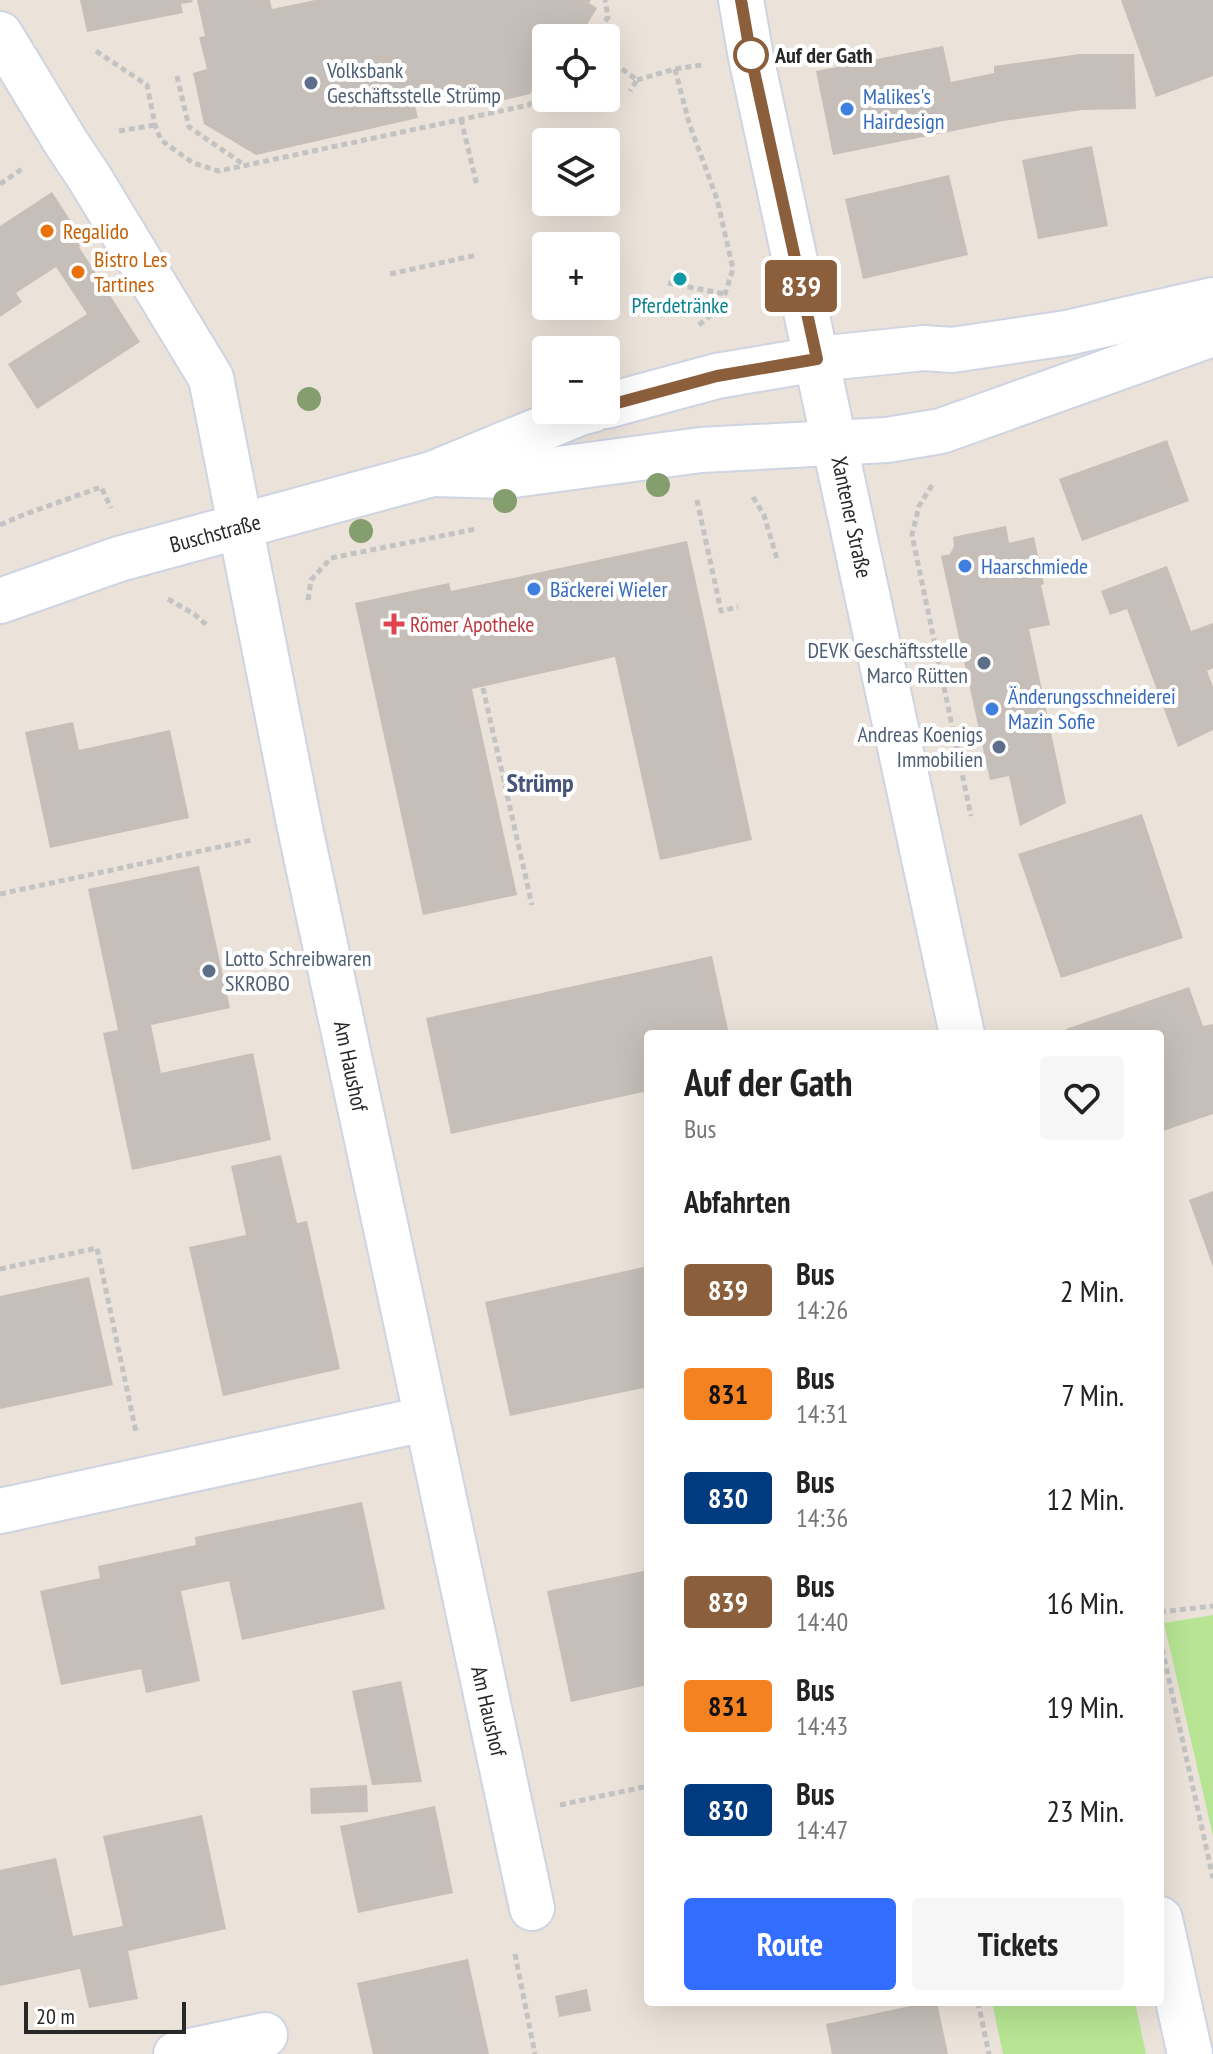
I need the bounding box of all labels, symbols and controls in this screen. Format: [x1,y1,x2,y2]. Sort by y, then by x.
map controls [532,24,620,424]
button: locate [532,24,620,112]
marker: Auf der Gath [734,38,768,72]
place label: Auf der Gath [774,41,873,69]
place label: Volksbank Geschäftsstelle Strümp [326,56,501,109]
marker: Volksbank Geschäftsstelle Strümp [302,74,320,92]
place label: Malikes's Hairdesign [863,82,944,135]
marker: Malikes's Hairdesign [838,100,856,118]
button: layers [532,128,620,216]
place label: Regalido [63,217,129,245]
marker: Regalido [38,222,56,240]
button: + [532,232,620,320]
place label: Bistro Les Tartines [94,245,168,298]
line badge: 839 [755,260,847,312]
marker: Bistro Les Tartines [69,263,87,281]
text: 839 [781,267,821,304]
marker: Pferdetränke [671,270,689,288]
place label: Pferdetränke [631,291,729,319]
button: − [532,336,620,424]
street label: Xantener Straße [825,454,879,580]
street label: Buschstraße [166,507,264,559]
place label: Haarschmiede [981,552,1088,580]
marker: Haarschmiede [956,557,974,575]
place label: Bäckerei Wieler [550,575,667,603]
marker: Bäckerei Wieler [525,580,543,598]
place label: Römer Apotheke [410,610,534,638]
marker: Römer Apotheke [385,615,403,633]
place label: DEVK Geschäftsstelle Marco Rütten [808,636,968,689]
marker: DEVK Geschäftsstelle Marco Rütten [975,654,993,672]
place label: Änderungsschneiderei Mazin Sofie [1008,682,1176,735]
marker: Änderungsschneiderei Mazin Sofie [983,700,1001,718]
place label: Andreas Koenigs Immobilien [857,720,983,773]
marker: Andreas Koenigs Immobilien [990,738,1008,756]
district label: Strümp [506,766,574,799]
place label: Lotto Schreibwaren SKROBO [225,944,371,997]
marker: Lotto Schreibwaren SKROBO [200,962,218,980]
street label: Am Haushof [328,1018,374,1115]
button: heart [1040,1056,1124,1140]
text: Auf der Gath [684,1057,852,1106]
text: Bus [684,1112,716,1145]
text: Abfahrten [684,1182,790,1221]
text: Bus [796,1254,835,1293]
text: 839 [708,1271,748,1308]
text: 2 Min. [1060,1271,1124,1310]
text: 14:26 [796,1293,848,1326]
text: Bus [796,1358,835,1397]
text: 831 [708,1375,748,1412]
text: 7 Min. [1061,1375,1124,1414]
text: 14:31 [796,1397,848,1430]
text: Bus [796,1462,835,1501]
text: 830 [708,1479,748,1516]
text: 12 Min. [1047,1479,1124,1518]
text: 14:36 [796,1501,848,1534]
text: Bus [796,1566,835,1605]
text: 839 [708,1583,748,1620]
text: 16 Min. [1047,1583,1124,1622]
text: 14:40 [796,1605,848,1638]
street label: Am Haushof [465,1663,513,1760]
text: Bus [796,1670,835,1709]
text: 831 [708,1687,748,1724]
text: 19 Min. [1047,1687,1124,1726]
text: 14:43 [796,1709,848,1742]
text: Bus [796,1774,835,1813]
text: 830 [708,1791,748,1828]
text: 23 Min. [1047,1791,1124,1830]
text: 14:47 [796,1813,848,1846]
button: Route [684,1898,896,1990]
button: Tickets [912,1898,1124,1990]
scale bar [24,1998,186,2034]
text: 20 m [36,2002,75,2030]

